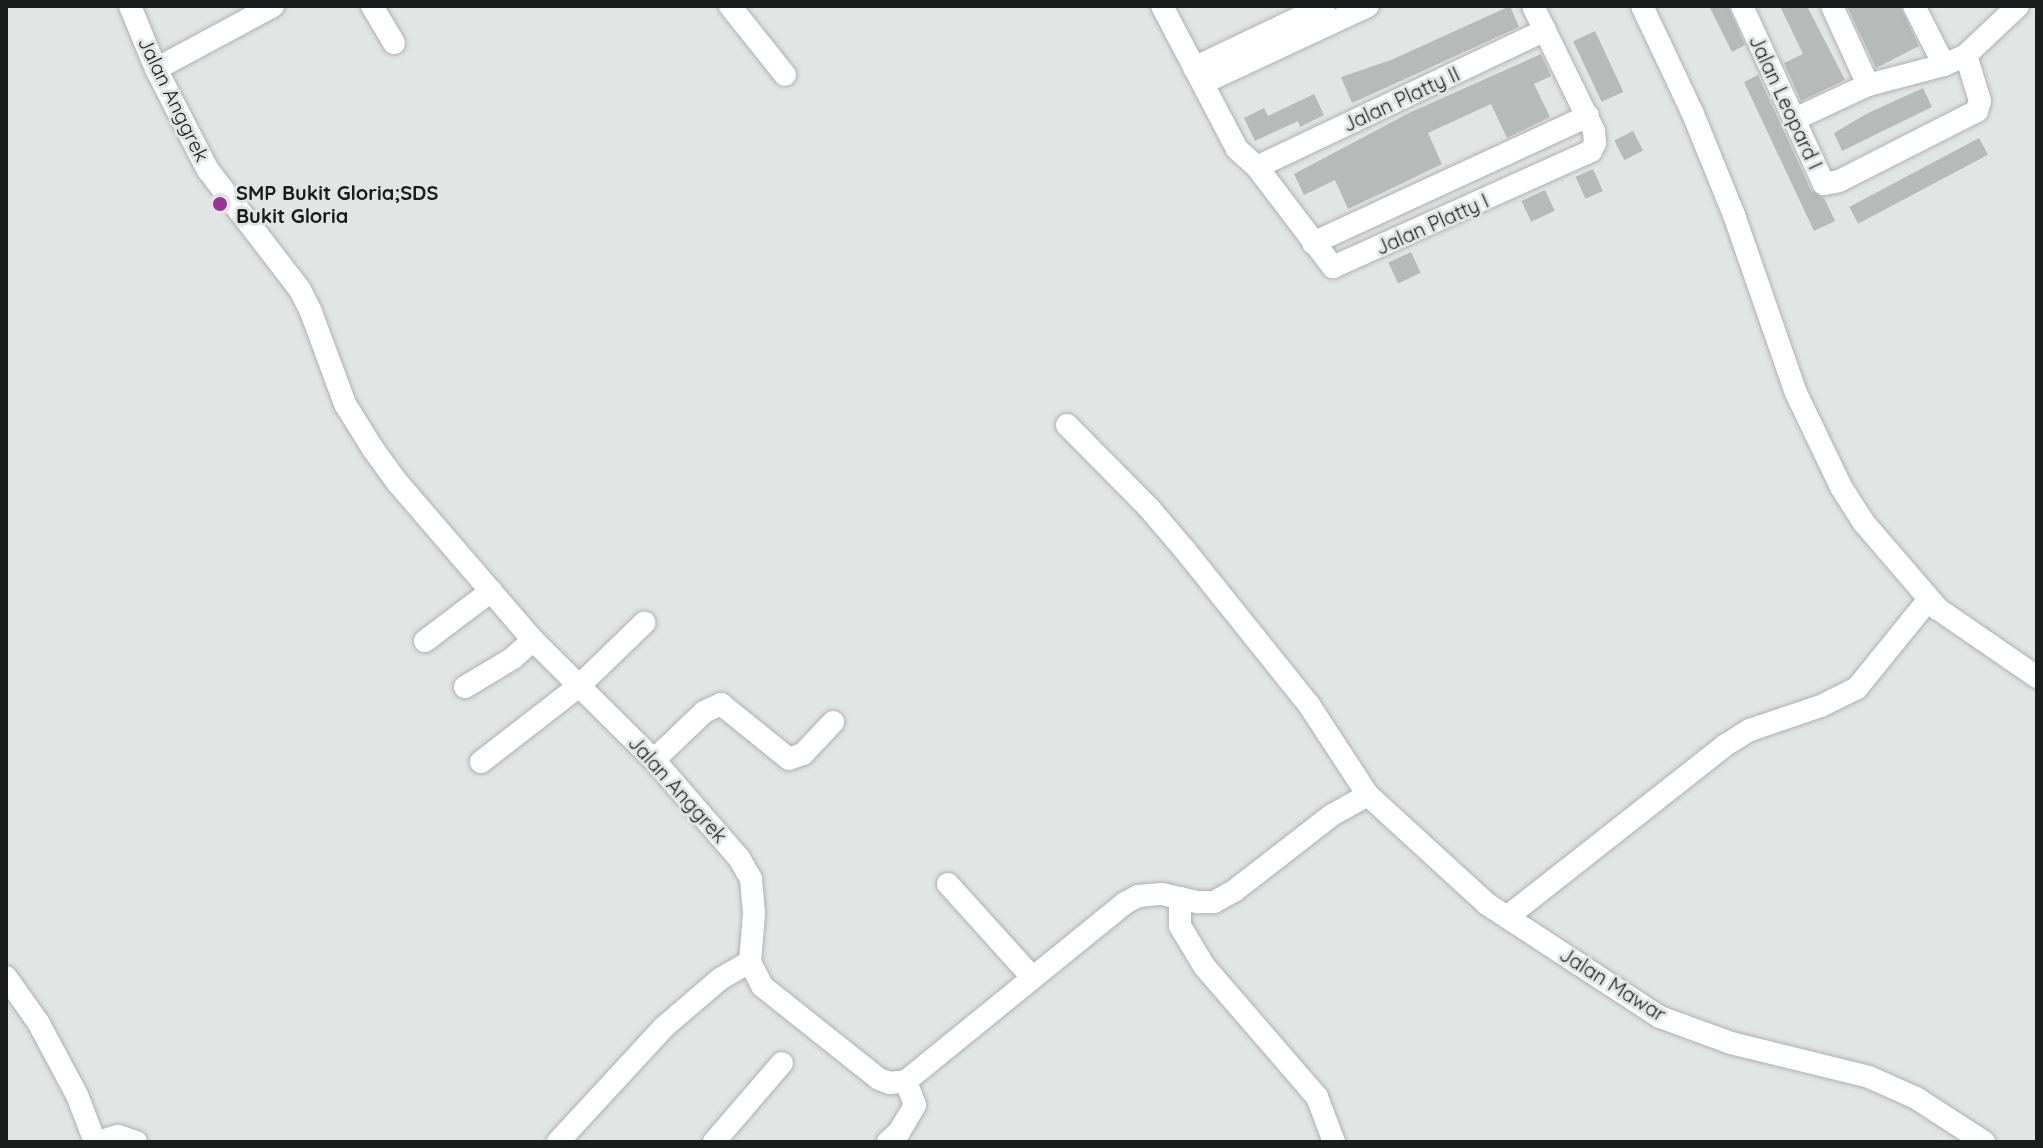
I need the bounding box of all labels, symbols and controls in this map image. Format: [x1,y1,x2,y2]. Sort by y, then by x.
street label: Jalan Leopard I [1744,31,1828,173]
street label: Jalan Anggrek [133,33,215,165]
street label: Jalan Platty II [1339,61,1463,137]
place label: SMP Bukit Gloria;SDS Bukit Gloria [236,180,438,227]
street label: Jalan Platty I [1372,188,1492,260]
marker: SMP Bukit Gloria;SDS Bukit Gloria [211,195,229,213]
street label: Jalan Anggrek [624,730,732,848]
street label: Jalan Mawar [1555,942,1671,1026]

